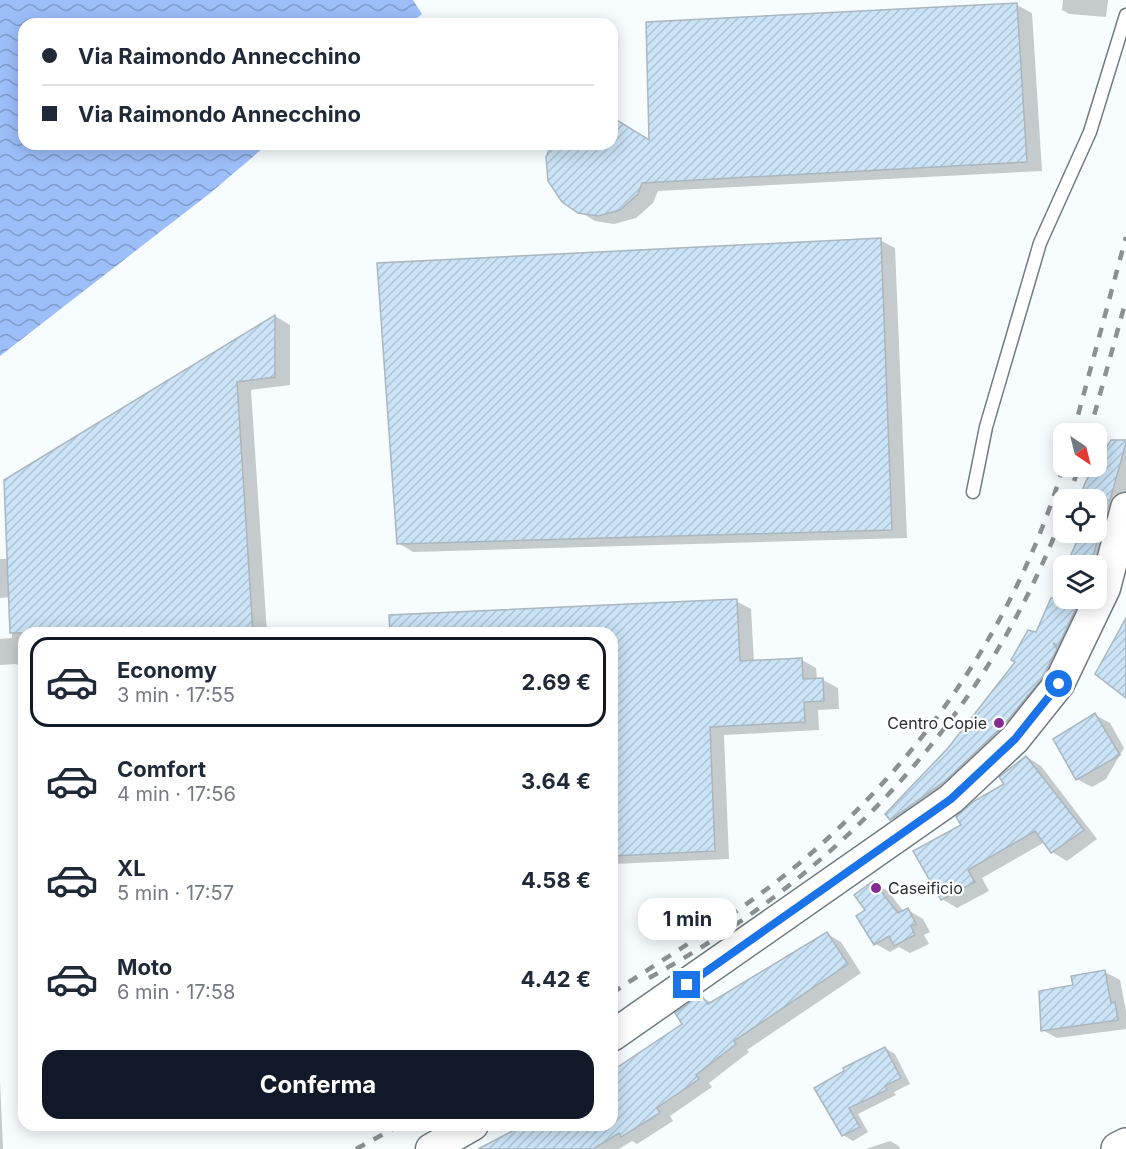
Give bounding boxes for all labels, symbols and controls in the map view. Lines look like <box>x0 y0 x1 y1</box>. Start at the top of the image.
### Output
text: Via Raimondo Annecchino <box>78 43 361 69</box>
text: Via Raimondo Annecchino <box>78 101 361 127</box>
north arrow <box>1053 423 1107 477</box>
map controls <box>1053 423 1107 609</box>
button: locate <box>1053 489 1107 543</box>
button: layers <box>1053 555 1107 609</box>
icon: car <box>45 655 99 709</box>
text: Economy <box>117 657 217 683</box>
text: 2.69 € <box>522 669 591 695</box>
route start <box>1045 670 1072 697</box>
text: 3 min · 17:55 <box>117 683 235 707</box>
place label: Centro Copie <box>887 713 987 733</box>
marker: Centro Copie <box>992 716 1006 730</box>
icon: car <box>45 754 99 808</box>
text: Comfort <box>117 756 206 782</box>
text: 3.64 € <box>521 768 591 794</box>
text: 4 min · 17:56 <box>117 782 236 806</box>
icon: car <box>45 853 99 907</box>
text: XL <box>117 855 146 881</box>
text: 4.58 € <box>521 867 591 893</box>
place label: Caseificio <box>888 878 963 898</box>
text: 5 min · 17:57 <box>117 881 234 905</box>
marker: Caseificio <box>869 881 883 895</box>
callout: 1 min <box>638 898 736 940</box>
text: 1 min <box>663 907 712 931</box>
icon: car <box>45 952 99 1006</box>
text: Moto <box>117 954 172 980</box>
text: 4.42 € <box>521 966 591 992</box>
route end <box>673 971 700 998</box>
text: 6 min · 17:58 <box>117 980 235 1004</box>
button: Conferma <box>42 1050 594 1119</box>

